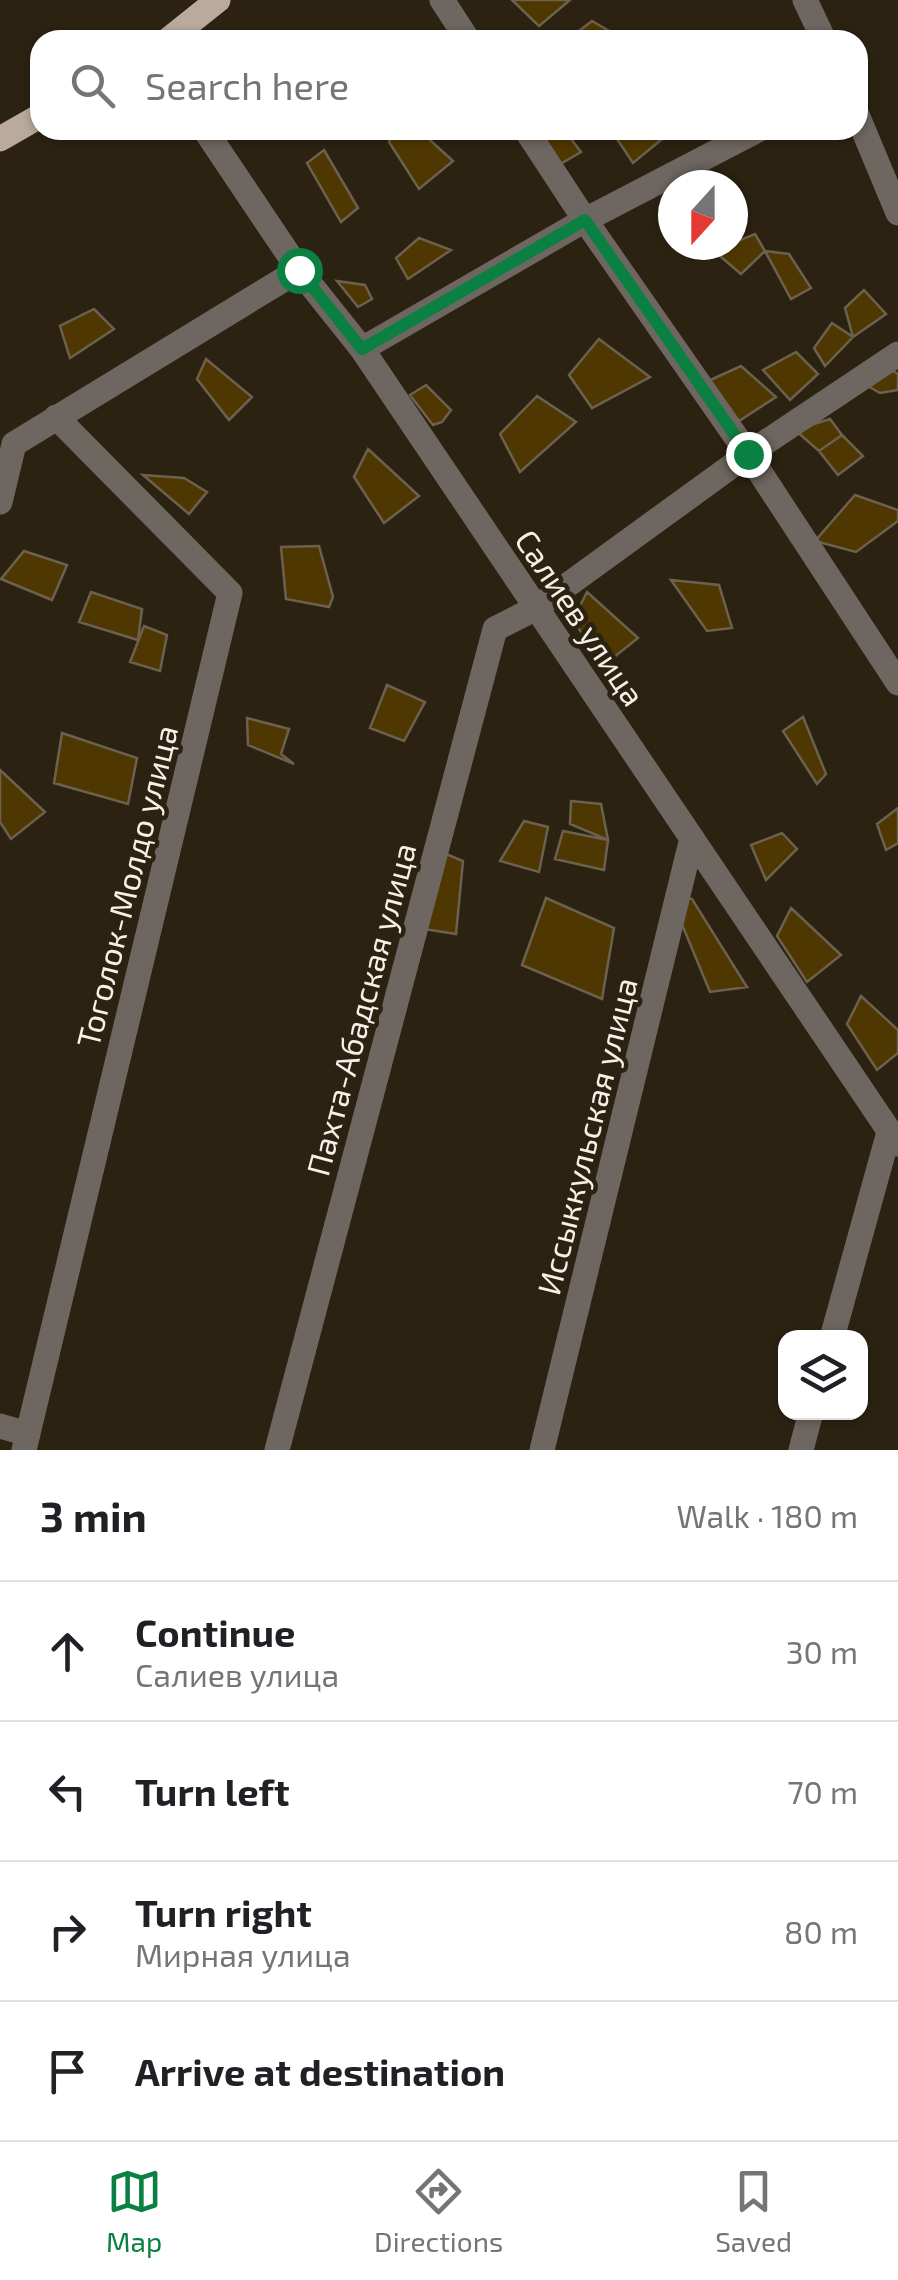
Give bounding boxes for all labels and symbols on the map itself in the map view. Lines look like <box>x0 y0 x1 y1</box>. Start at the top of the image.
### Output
north arrow <box>658 170 748 260</box>
route start <box>277 248 323 294</box>
route end <box>726 432 772 478</box>
street label: Салиев улица <box>507 522 654 713</box>
street label: Тоголок-Молдо улица <box>68 721 185 1051</box>
street label: Пахта-Абадская улица <box>297 839 424 1180</box>
street label: Иссыккульская улица <box>528 973 645 1299</box>

